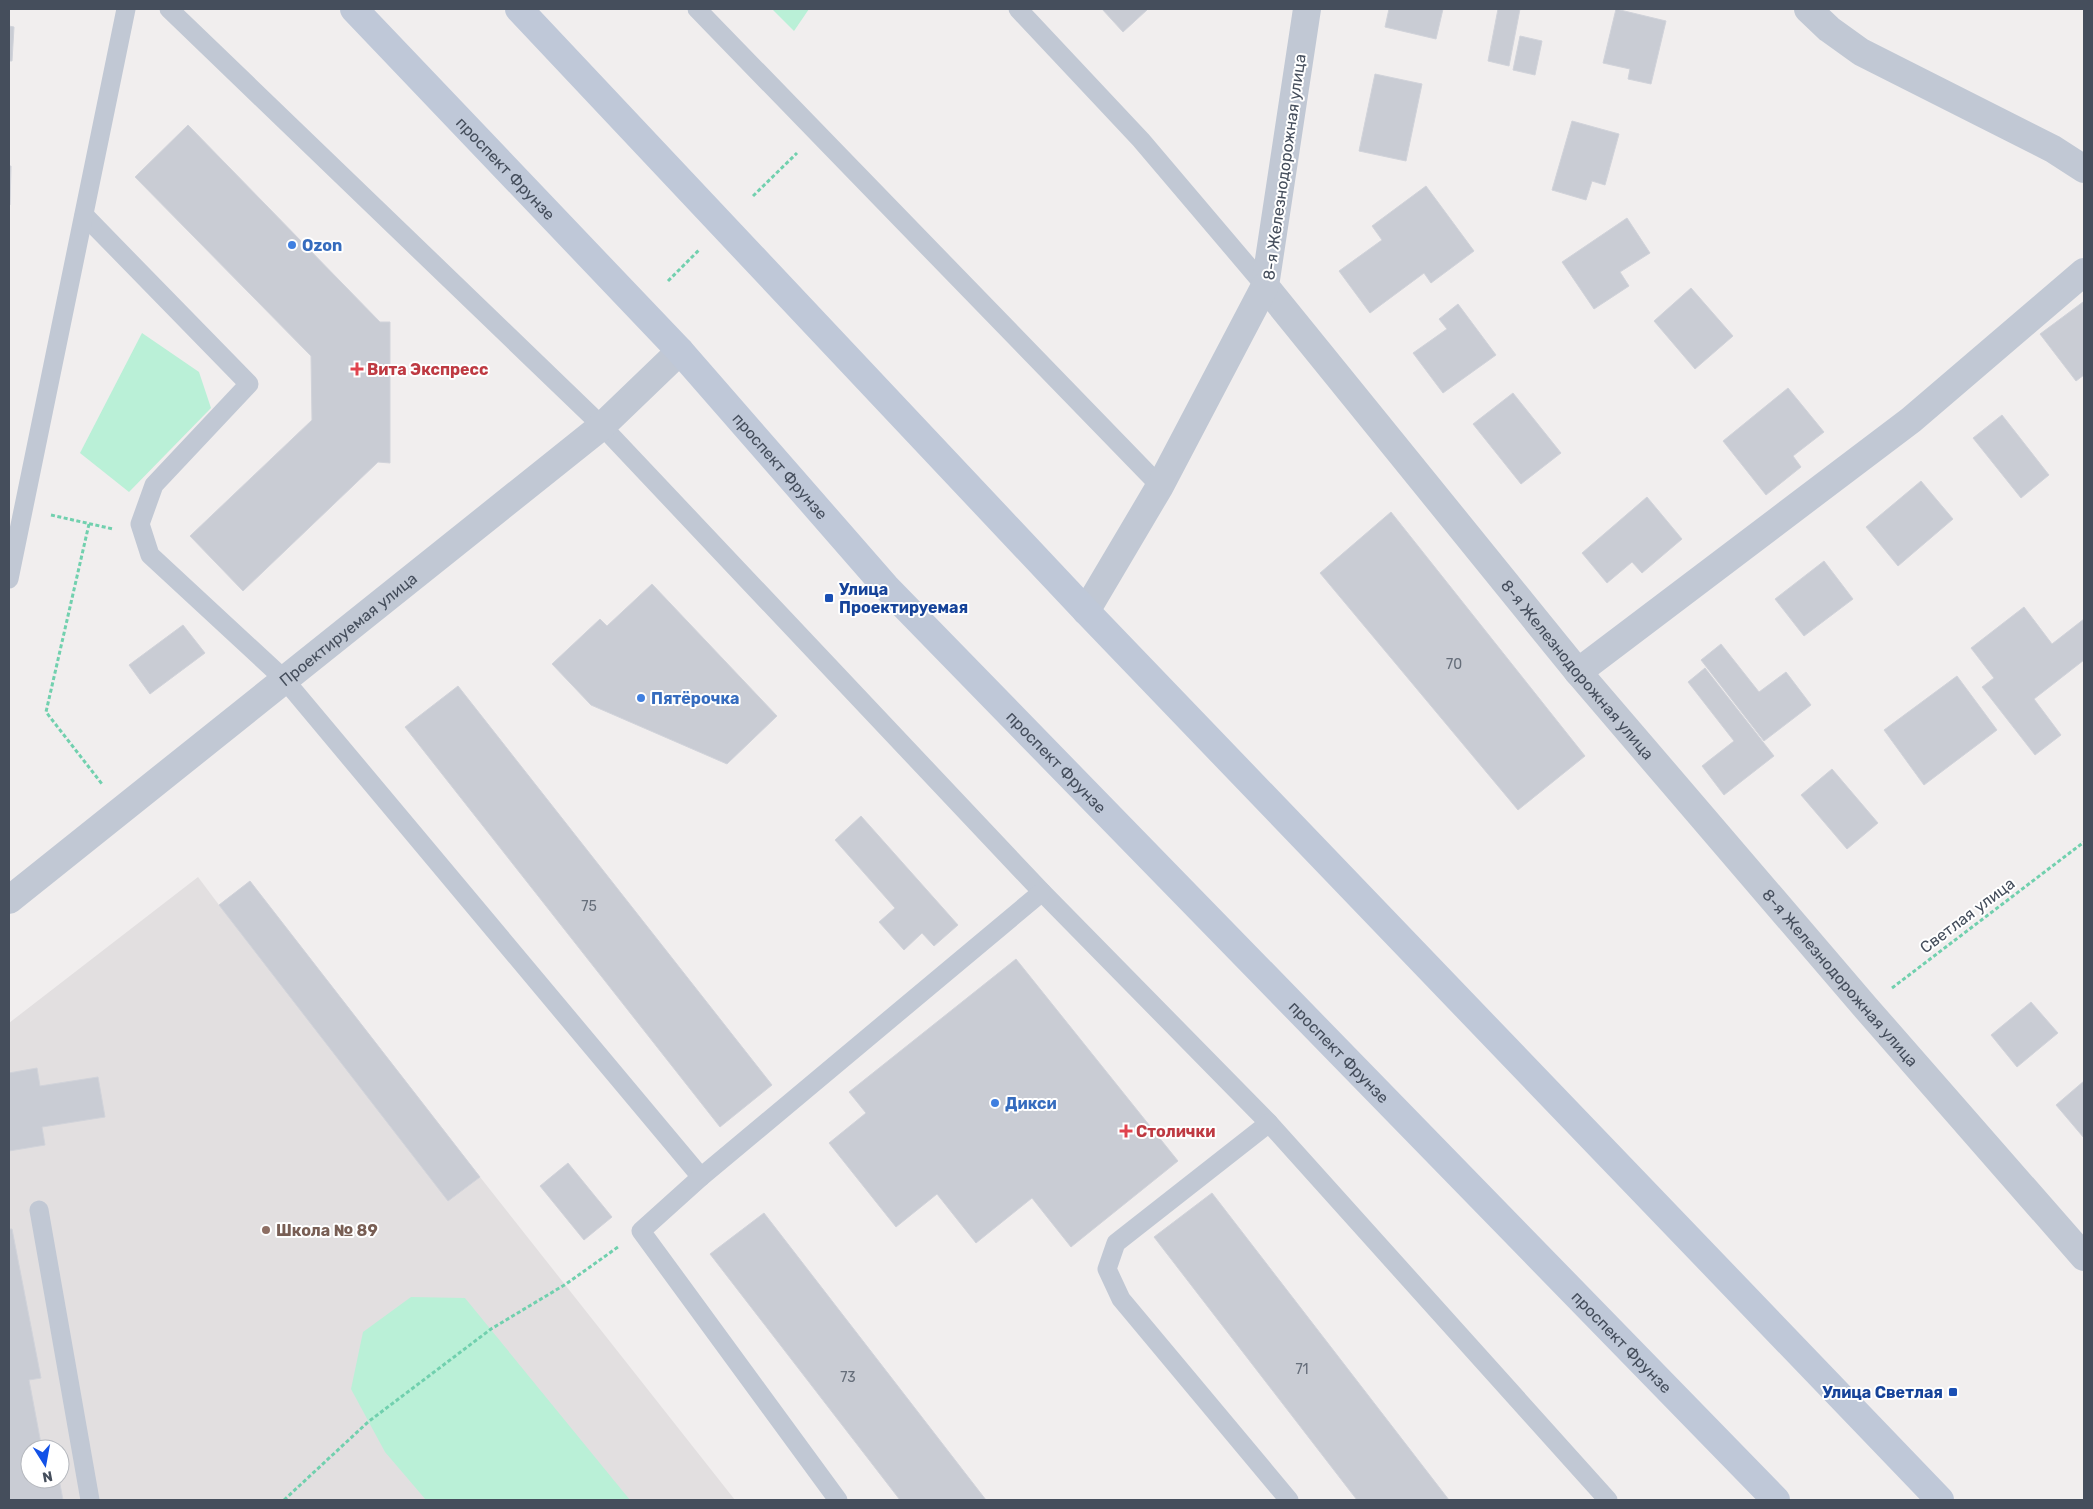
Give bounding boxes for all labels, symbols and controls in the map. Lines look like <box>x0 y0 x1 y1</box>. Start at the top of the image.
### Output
street label: 8-я Железнодорожная улица <box>1259 53 1310 281</box>
street label: проспект Фрунзе <box>452 113 559 224</box>
place label: Ozon <box>302 236 342 255</box>
marker: Ozon <box>286 239 298 251</box>
place label: Вита Экспресс <box>367 360 489 379</box>
marker: Вита Экспресс <box>351 363 363 375</box>
street label: проспект Фрунзе <box>728 409 831 523</box>
street label: Проектируемая улица <box>276 569 421 690</box>
street label: 8-я Железнодорожная улица <box>1497 576 1658 764</box>
place label: Улица Проектируемая <box>839 580 968 617</box>
marker: Улица Проектируемая <box>823 592 835 604</box>
house number: 70 <box>1446 656 1462 673</box>
place label: Пятёрочка <box>651 689 740 708</box>
marker: Пятёрочка <box>635 692 647 704</box>
street label: проспект Фрунзе <box>1002 707 1110 817</box>
street label: Светлая улица <box>1916 874 2018 957</box>
street label: 8-я Железнодорожная улица <box>1758 885 1922 1071</box>
house number: 75 <box>581 898 597 915</box>
street label: проспект Фрунзе <box>1285 997 1393 1107</box>
place label: Дикси <box>1005 1094 1057 1113</box>
marker: Дикси <box>989 1097 1001 1109</box>
place label: Столички <box>1136 1122 1215 1141</box>
marker: Столички <box>1120 1125 1132 1137</box>
place label: Школа № 89 <box>276 1221 378 1240</box>
marker: Школа № 89 <box>260 1224 272 1236</box>
street label: проспект Фрунзе <box>1568 1287 1675 1397</box>
house number: 71 <box>1295 1361 1309 1378</box>
house number: 73 <box>840 1369 856 1386</box>
place label: Улица Светлая <box>1822 1383 1943 1402</box>
marker: Улица Светлая <box>1947 1386 1959 1398</box>
north arrow <box>20 1439 70 1489</box>
text: N <box>41 1467 54 1486</box>

